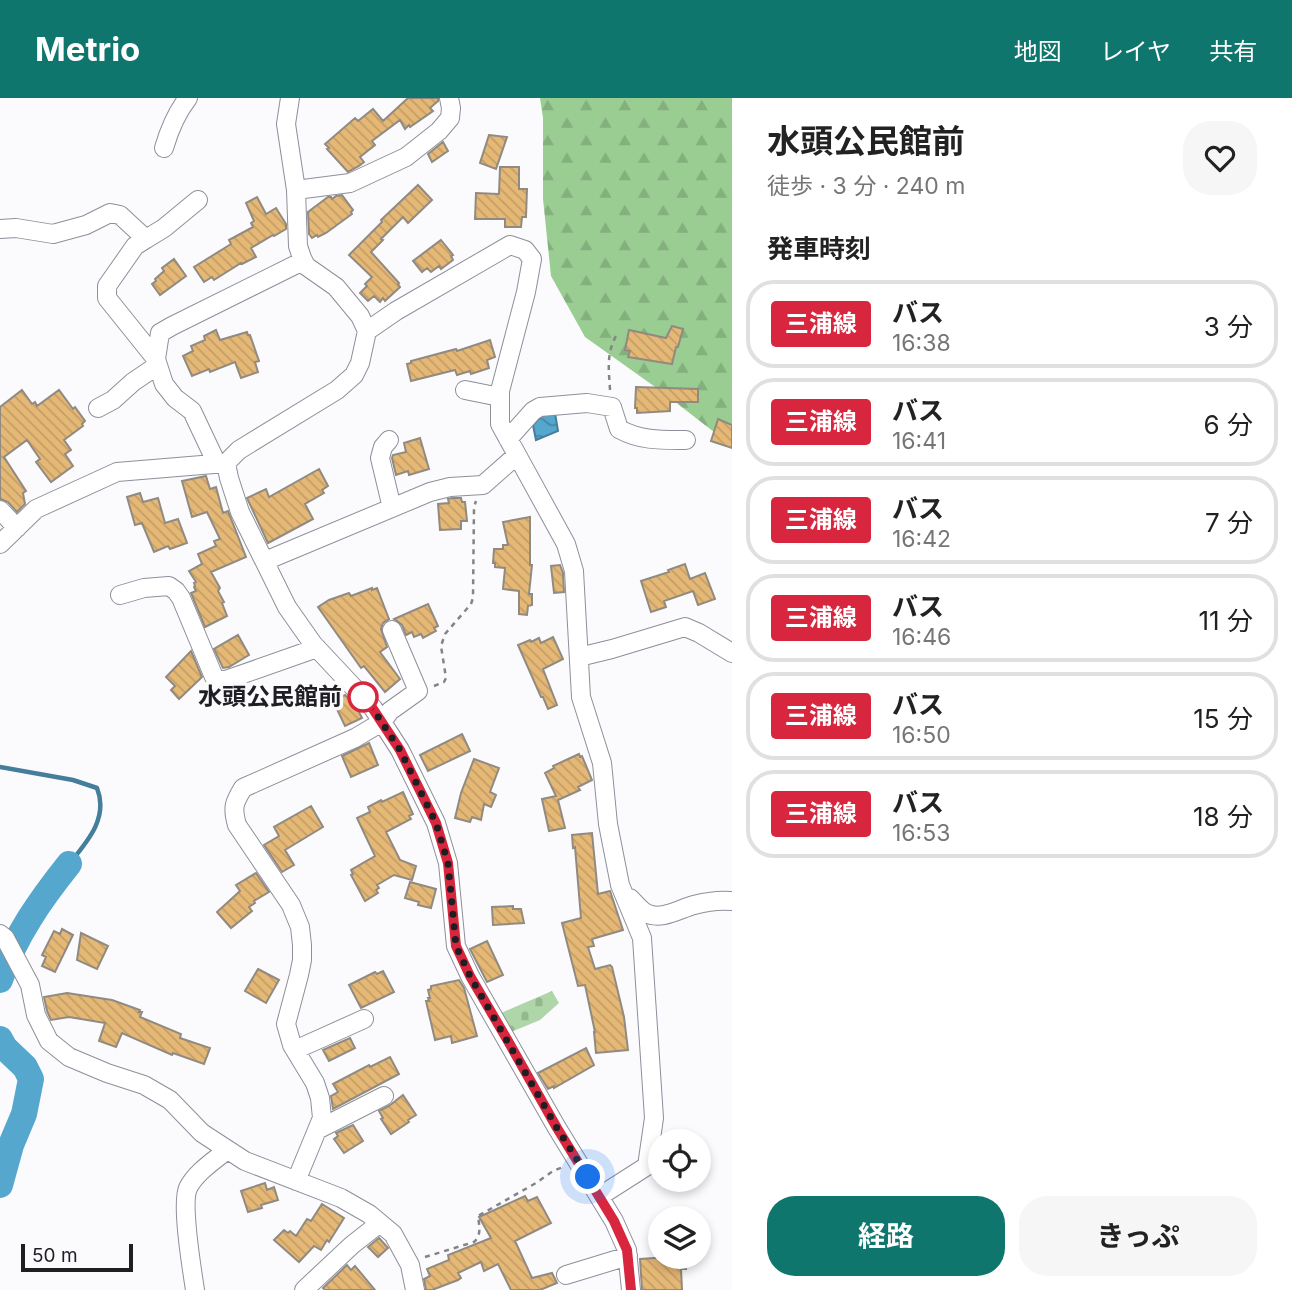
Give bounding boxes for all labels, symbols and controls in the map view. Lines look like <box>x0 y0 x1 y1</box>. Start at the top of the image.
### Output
text: Metrio <box>35 29 140 69</box>
text: 地図 <box>1014 37 1062 66</box>
text: レイヤ <box>1100 37 1171 66</box>
text: 共有 <box>1209 37 1257 66</box>
text: 水頭公民館前 <box>767 121 965 161</box>
button: heart <box>1183 121 1257 195</box>
text: 徒歩 · 3 分 · 240 m <box>767 172 965 200</box>
text: 発車時刻 <box>767 233 871 264</box>
text: バス <box>892 297 944 328</box>
text: 三浦線 <box>785 309 857 338</box>
text: 3 分 <box>1204 311 1253 342</box>
text: 16:38 <box>892 329 951 357</box>
text: バス <box>892 395 944 426</box>
text: 三浦線 <box>785 407 857 436</box>
text: 6 分 <box>1204 409 1253 440</box>
text: 16:41 <box>892 427 946 455</box>
text: バス <box>892 493 944 524</box>
text: 三浦線 <box>785 505 857 534</box>
text: 7 分 <box>1205 507 1253 538</box>
text: 16:42 <box>892 525 951 553</box>
text: バス <box>892 591 944 622</box>
text: 三浦線 <box>785 603 857 632</box>
text: 11 分 <box>1199 605 1253 636</box>
text: 16:46 <box>892 623 951 651</box>
place label: 水頭公民館前 <box>198 682 342 711</box>
marker: 水頭公民館前 <box>348 682 378 712</box>
text: バス <box>892 689 944 720</box>
text: 三浦線 <box>785 701 857 730</box>
text: 15 分 <box>1193 703 1253 734</box>
text: 16:50 <box>892 721 951 749</box>
text: バス <box>892 787 944 818</box>
text: 三浦線 <box>785 799 857 828</box>
text: 18 分 <box>1193 801 1253 832</box>
text: 16:53 <box>892 819 950 847</box>
map controls <box>648 1129 711 1269</box>
button: locate <box>648 1129 711 1192</box>
your location <box>570 1159 605 1194</box>
button: 経路 <box>767 1196 1005 1276</box>
button: きっぷ <box>1019 1196 1257 1276</box>
button: layers <box>648 1206 711 1269</box>
scale bar <box>21 1241 133 1273</box>
text: 50 m <box>32 1244 78 1267</box>

